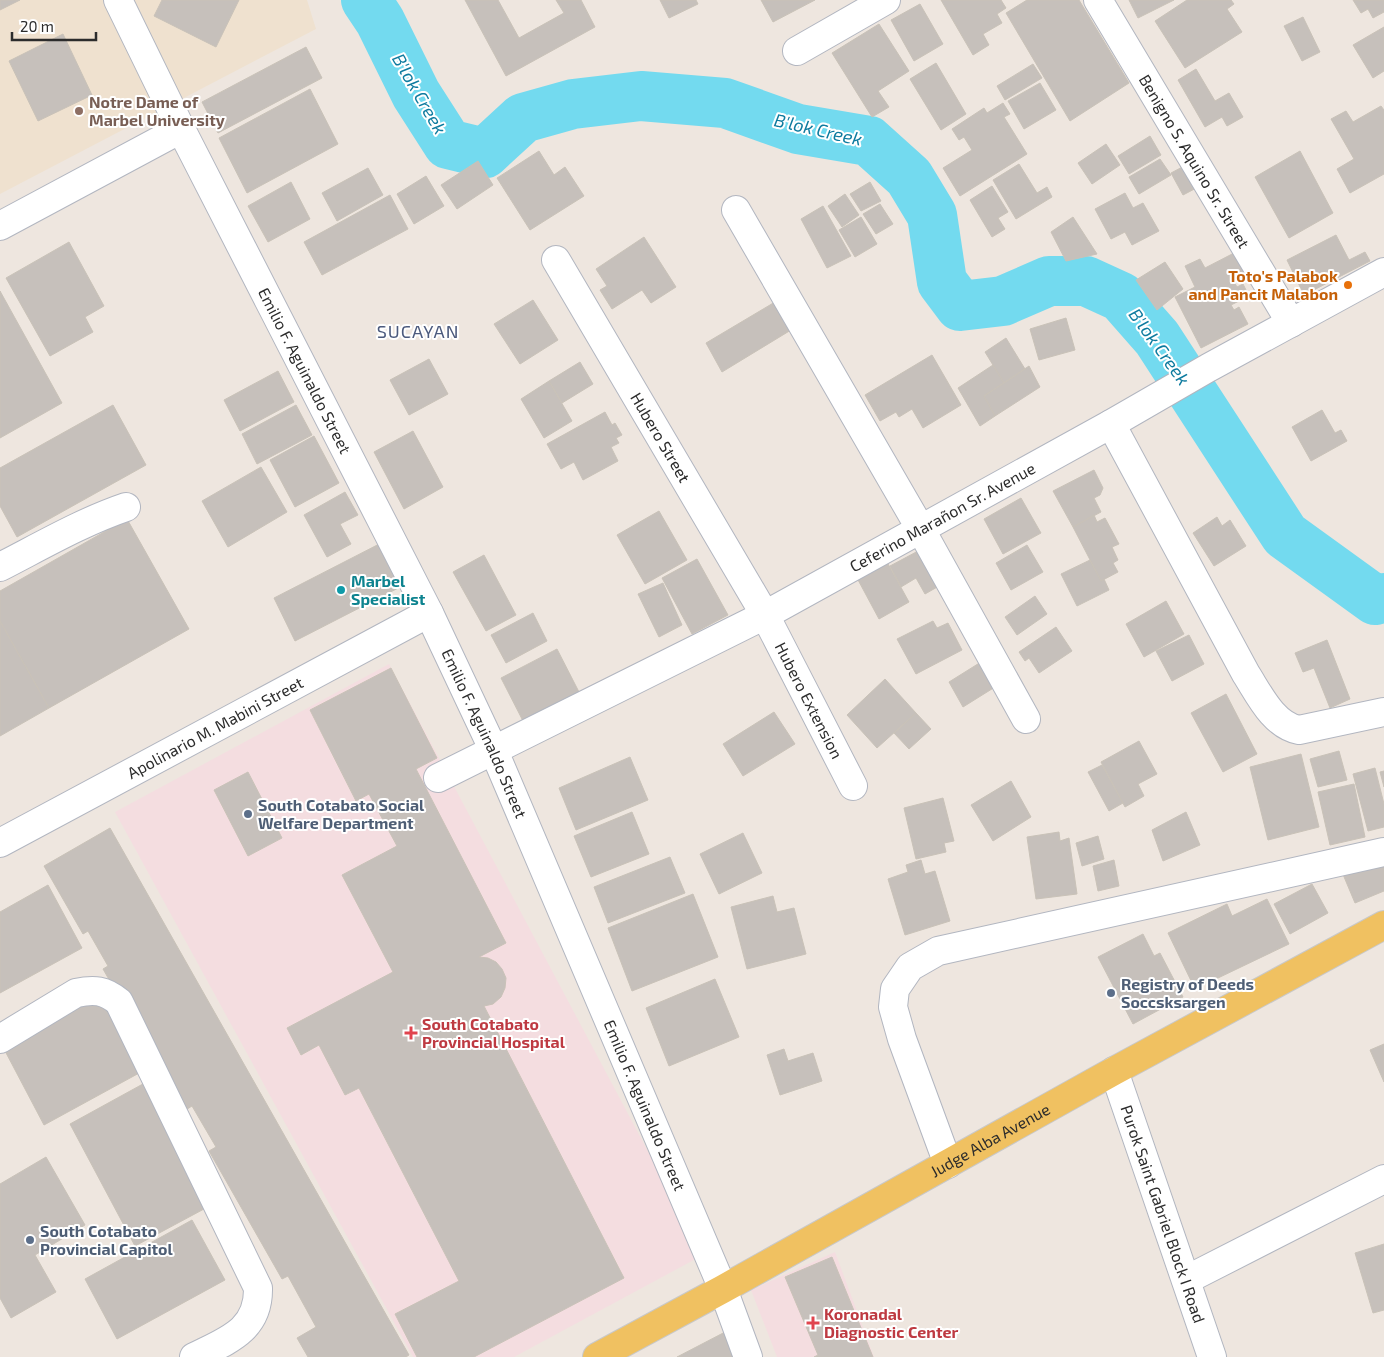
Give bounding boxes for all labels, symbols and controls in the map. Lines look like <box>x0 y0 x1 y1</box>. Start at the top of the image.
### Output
scale bar <box>12 10 96 42</box>
text: 20 m <box>20 17 54 35</box>
water label: B'lok Creek <box>388 49 452 138</box>
street label: Benigno S. Aquino Sr. Street <box>1136 71 1254 251</box>
place label: Notre Dame of Marbel University <box>89 92 225 130</box>
marker: Notre Dame of Marbel University <box>73 105 85 117</box>
water label: B'lok Creek <box>772 108 864 150</box>
place label: Toto's Palabok and Pancit Malabon <box>1188 266 1338 303</box>
marker: Toto's Palabok and Pancit Malabon <box>1342 279 1354 291</box>
street label: Emilio F. Aguinaldo Street <box>255 284 356 456</box>
water label: B'lok Creek <box>1125 304 1195 389</box>
district label: SUCAYAN <box>377 320 459 342</box>
street label: Hubero Street <box>627 389 695 486</box>
street label: Ceferino Marañon Sr. Avenue <box>846 458 1038 575</box>
place label: Marbel Specialist <box>351 571 426 608</box>
marker: Marbel Specialist <box>335 584 347 596</box>
street label: Hubero Extension <box>772 639 847 762</box>
street label: Emilio F. Aguinaldo Street <box>438 646 531 821</box>
street label: Apolinario M. Mabini Street <box>124 672 306 782</box>
place label: South Cotabato Social Welfare Department <box>258 795 425 832</box>
marker: South Cotabato Social Welfare Department <box>242 808 254 820</box>
place label: Registry of Deeds Soccsksargen <box>1121 974 1254 1011</box>
marker: Registry of Deeds Soccsksargen <box>1105 987 1117 999</box>
place label: South Cotabato Provincial Hospital <box>422 1014 566 1051</box>
street label: Emilio F. Aguinaldo Street <box>601 1017 690 1193</box>
marker: South Cotabato Provincial Hospital <box>404 1026 418 1040</box>
street label: Judge Alba Avenue <box>927 1099 1053 1181</box>
street label: Purok Saint Gabriel Block I Road <box>1117 1102 1210 1325</box>
place label: South Cotabato Provincial Capitol <box>40 1221 174 1258</box>
marker: South Cotabato Provincial Capitol <box>24 1234 36 1246</box>
place label: Koronadal Diagnostic Center <box>824 1304 959 1341</box>
marker: Koronadal Diagnostic Center <box>806 1316 820 1330</box>

